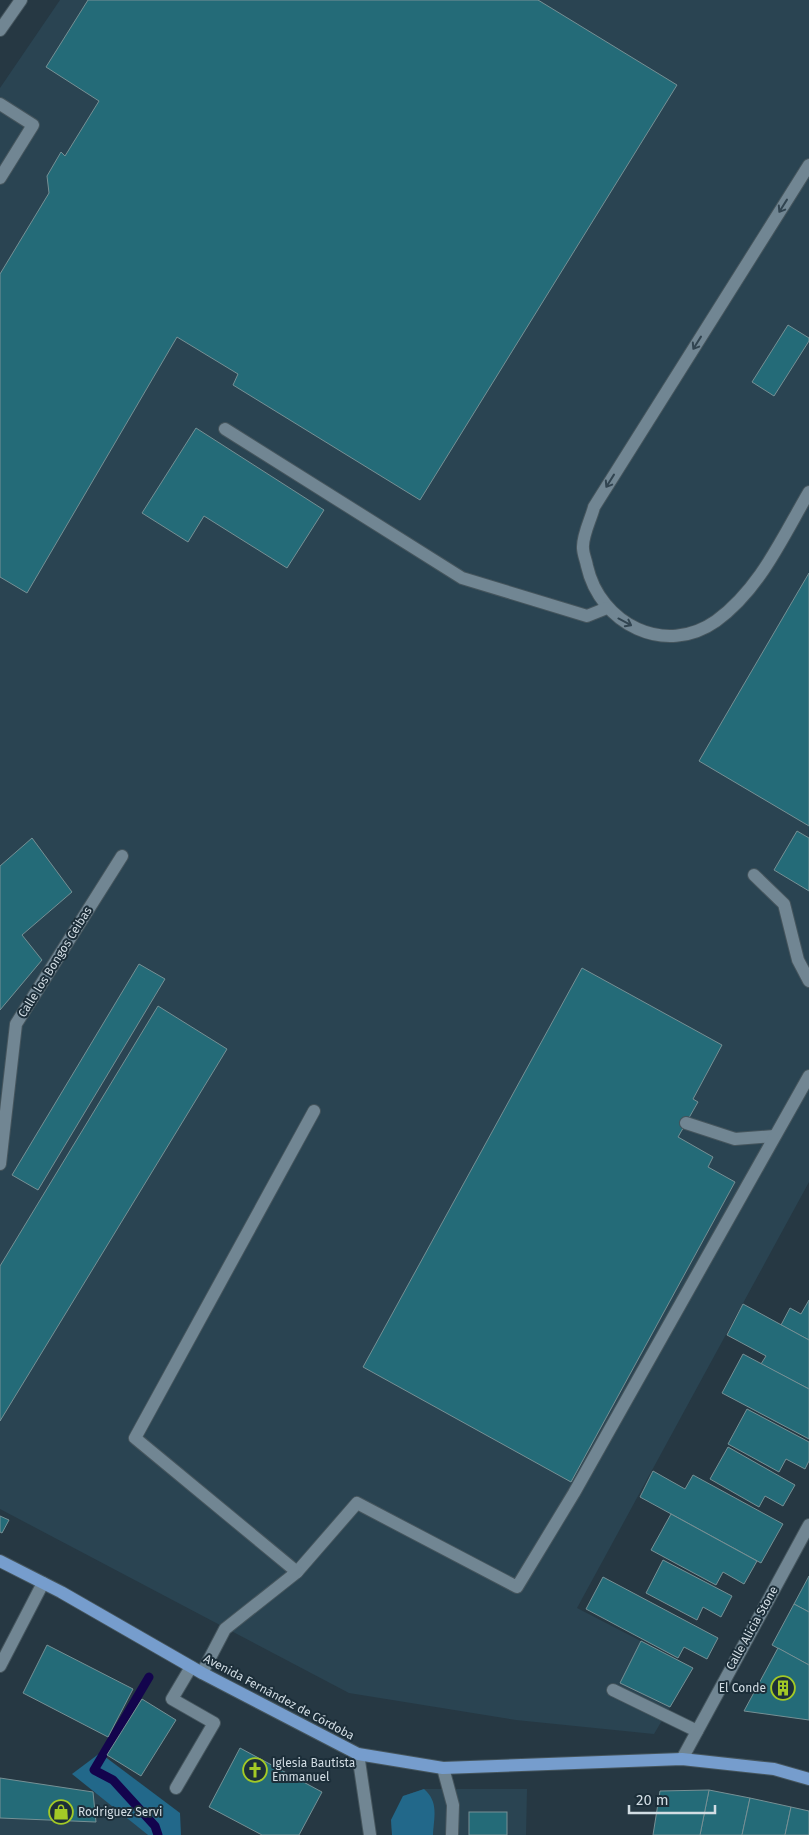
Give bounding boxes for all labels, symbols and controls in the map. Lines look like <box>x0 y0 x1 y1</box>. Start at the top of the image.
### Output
one-way arrow <box>778 198 788 212</box>
one-way arrow <box>691 336 701 350</box>
one-way arrow <box>605 474 615 488</box>
one-way arrow <box>618 617 633 627</box>
street label: Calle los Bongos Ceibas <box>15 904 95 1020</box>
street label: Calle Alicia Stone <box>723 1584 781 1672</box>
street label: Avenida Fernández de Córdoba <box>201 1651 357 1743</box>
building icon: El Conde <box>770 1675 796 1701</box>
place label: El Conde <box>719 1681 766 1695</box>
place label: Iglesia Bautista Emmanuel <box>272 1756 355 1784</box>
church icon: Iglesia Bautista Emmanuel <box>242 1757 268 1783</box>
scale bar <box>629 1782 715 1814</box>
text: 20 m <box>636 1791 669 1809</box>
shop icon: Rodriguez Servi <box>48 1799 74 1825</box>
place label: Rodriguez Servi <box>78 1805 162 1819</box>

